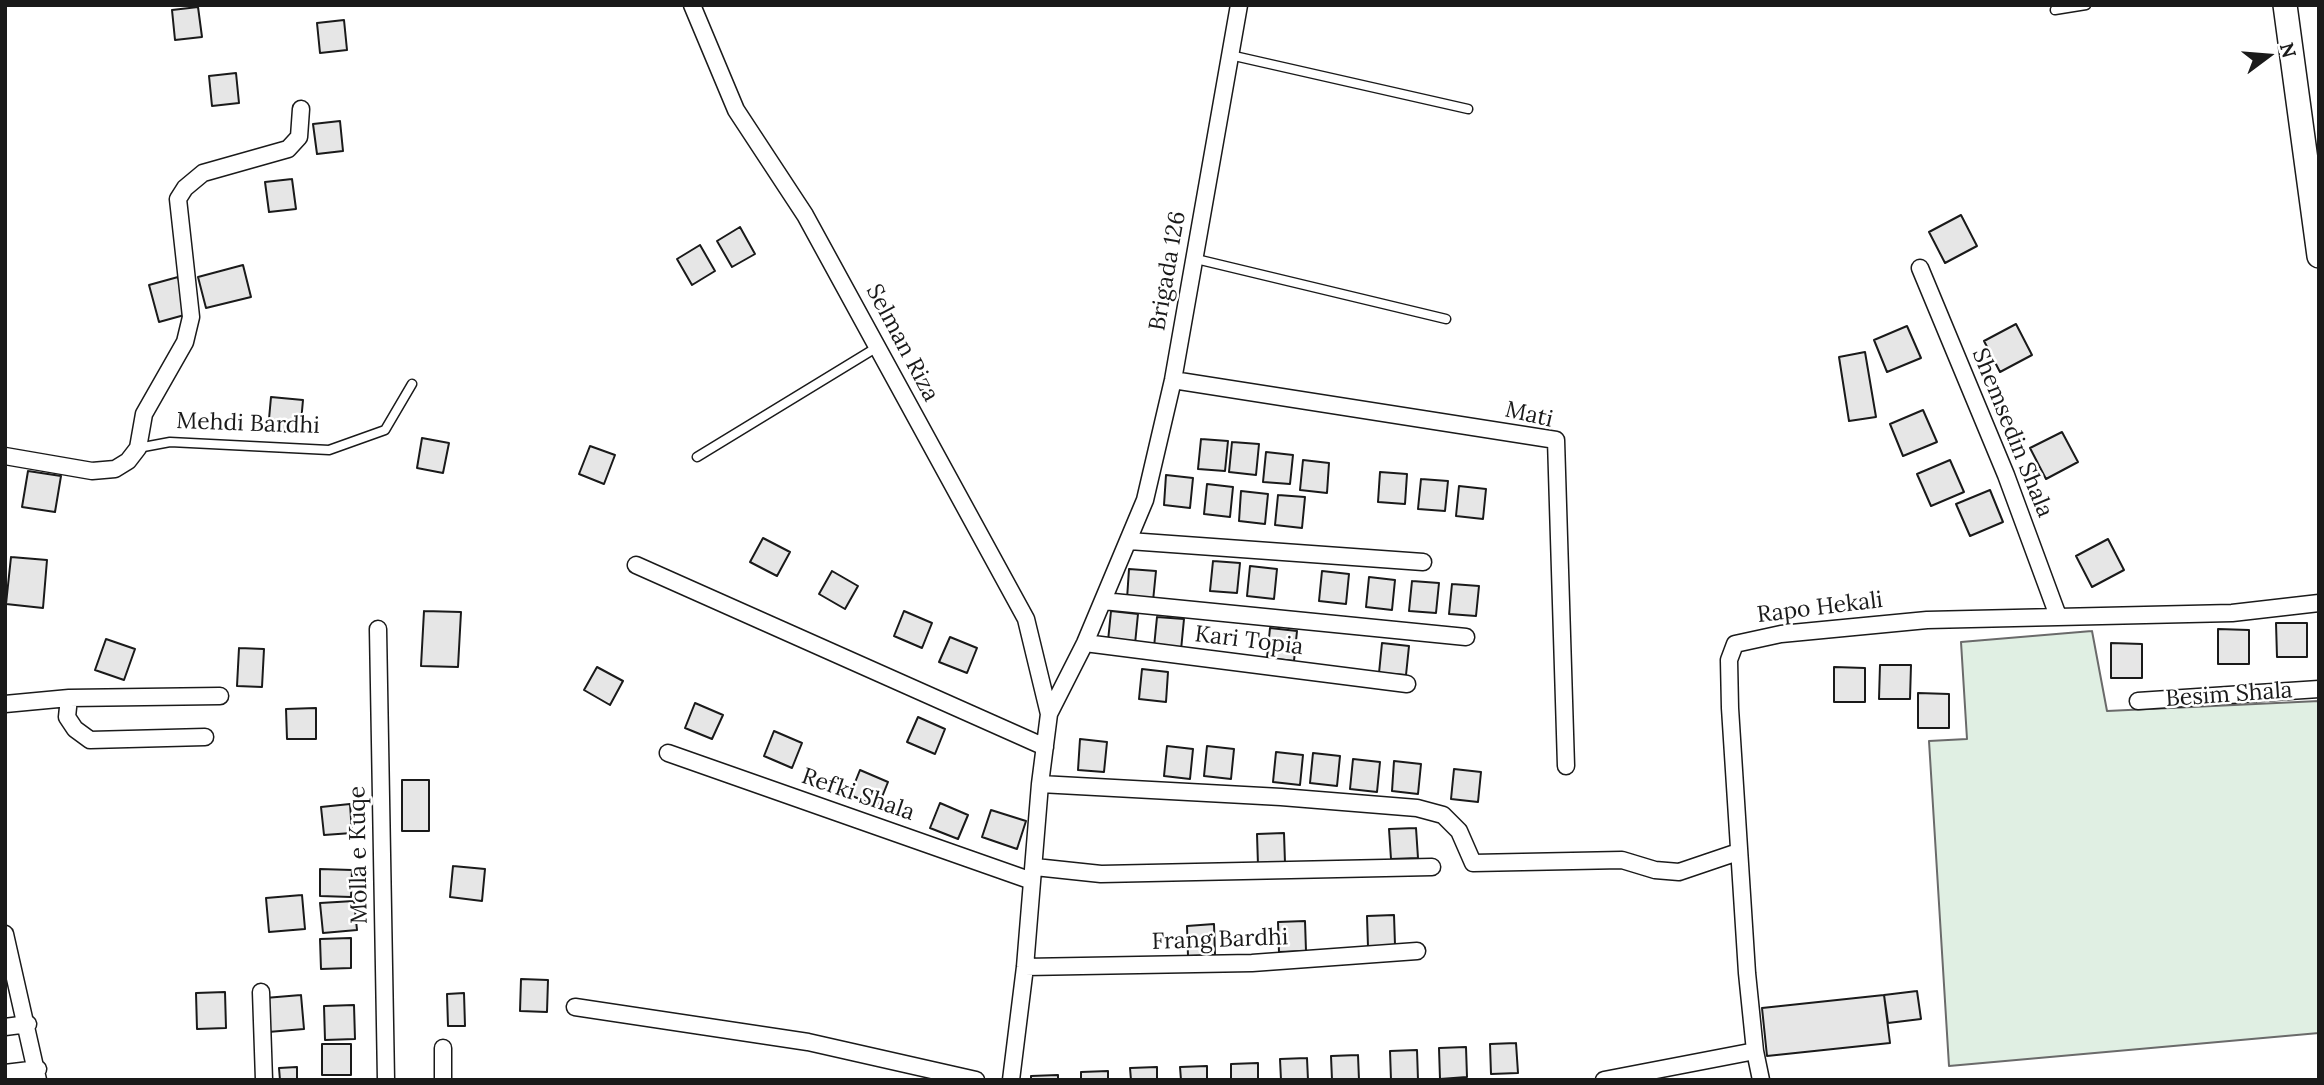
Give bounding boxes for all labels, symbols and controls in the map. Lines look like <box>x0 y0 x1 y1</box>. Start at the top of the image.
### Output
north arrow <box>2233 21 2303 91</box>
text: N <box>2275 40 2302 61</box>
street label: Brigada 126 <box>1144 209 1192 333</box>
street label: Selman Riza <box>860 280 944 406</box>
street label: Shemsedin Shala <box>1966 344 2058 522</box>
street label: Mati <box>1502 396 1556 434</box>
street label: Mehdi Bardhi <box>176 408 320 440</box>
street label: Rapo Hekali <box>1756 587 1884 629</box>
street label: Kari Topia <box>1193 621 1305 661</box>
street label: Besim Shala <box>2165 677 2293 713</box>
street label: Refki Shala <box>798 763 918 827</box>
street label: Molla e Kuqe <box>344 786 374 924</box>
street label: Frang Bardhi <box>1151 924 1289 956</box>

